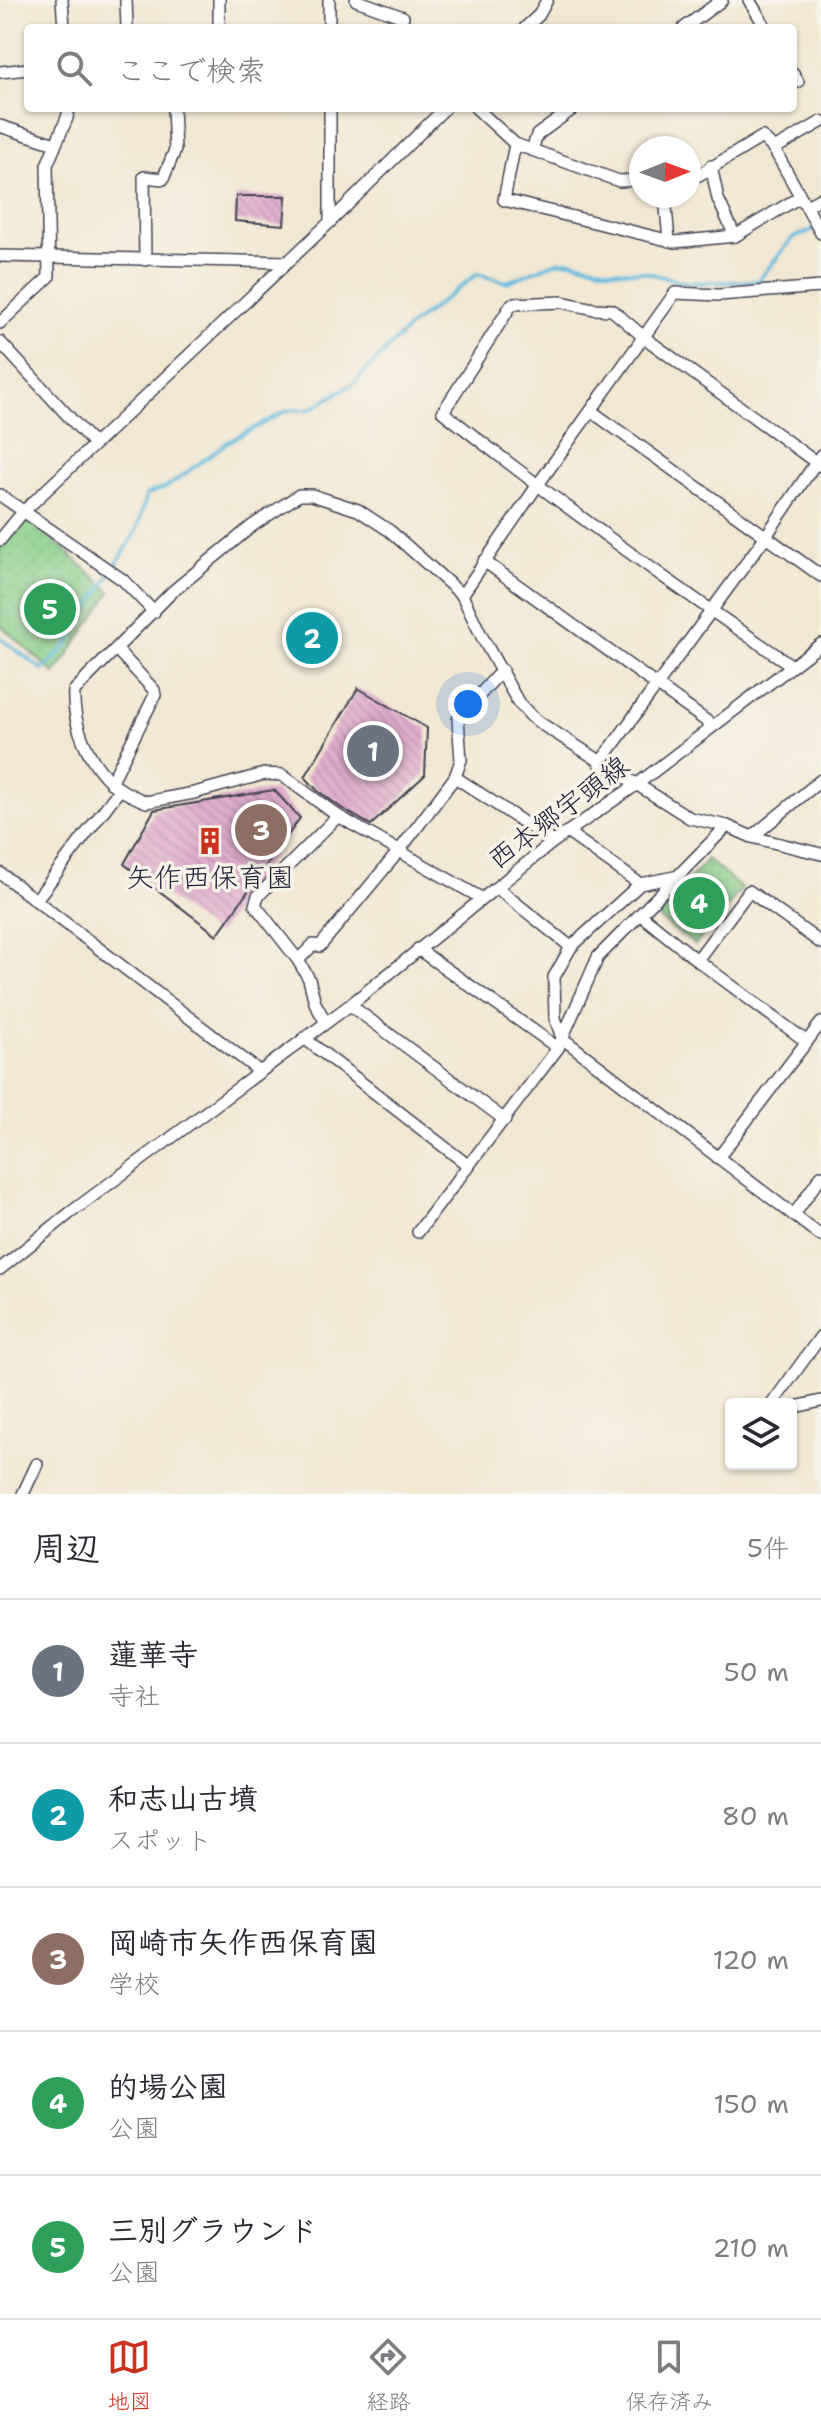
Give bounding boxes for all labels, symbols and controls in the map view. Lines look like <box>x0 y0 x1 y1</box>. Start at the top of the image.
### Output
search box <box>24 24 797 112</box>
icon: search <box>52 46 96 90</box>
text: ここで検索 <box>116 50 266 91</box>
north arrow <box>629 136 701 208</box>
pin: 5 <box>24 579 76 639</box>
pin: 2 <box>286 608 338 668</box>
your location <box>448 684 488 724</box>
pin: 1 <box>347 721 399 781</box>
street label: 西本郷宇頭線 <box>479 746 637 878</box>
pin: 3 <box>235 800 287 860</box>
building icon: 矢作西保育園 <box>195 826 225 856</box>
place label: 矢作西保育園 <box>126 858 294 896</box>
pin: 4 <box>673 873 725 933</box>
map controls <box>725 1398 797 1470</box>
button: layers <box>725 1398 797 1470</box>
text: 周辺 <box>32 1525 100 1571</box>
text: 5件 <box>747 1530 789 1565</box>
text: 蓮華寺 <box>108 1634 198 1675</box>
text: 1 <box>52 1654 64 1689</box>
text: 50 m <box>724 1654 789 1689</box>
text: 寺社 <box>108 1678 160 1713</box>
text: 和志山古墳 <box>108 1778 258 1819</box>
text: 2 <box>49 1798 67 1833</box>
text: 80 m <box>722 1798 789 1833</box>
text: スポット <box>108 1822 212 1857</box>
text: 岡崎市矢作西保育園 <box>108 1922 378 1963</box>
text: 3 <box>49 1942 67 1977</box>
text: 120 m <box>713 1942 789 1977</box>
text: 学校 <box>108 1966 160 2001</box>
text: 的場公園 <box>108 2066 228 2107</box>
text: 4 <box>49 2086 67 2121</box>
text: 150 m <box>713 2086 789 2121</box>
text: 公園 <box>108 2110 160 2145</box>
text: 三別グラウンド <box>108 2210 318 2251</box>
text: 5 <box>50 2230 66 2265</box>
text: 210 m <box>712 2230 789 2265</box>
text: 公園 <box>108 2254 160 2289</box>
tab: 地図 <box>107 2335 152 2416</box>
tab: 経路 <box>366 2335 411 2416</box>
tab: 保存済み <box>625 2335 714 2416</box>

